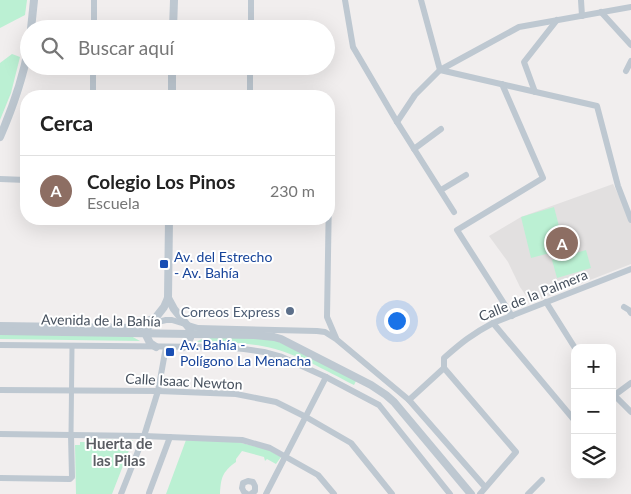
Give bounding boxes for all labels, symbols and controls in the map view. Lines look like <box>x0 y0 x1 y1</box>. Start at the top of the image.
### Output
search box <box>20 20 335 75</box>
icon: search <box>38 34 66 62</box>
text: Buscar aquí <box>78 36 174 59</box>
text: Cerca <box>40 110 93 135</box>
text: Colegio Los Pinos <box>87 170 235 193</box>
text: A <box>50 181 62 200</box>
text: 230 m <box>270 181 315 200</box>
text: Escuela <box>87 193 140 212</box>
pin: A <box>546 224 578 262</box>
place label: Av. del Estrecho - Av. Bahía <box>174 248 272 281</box>
marker: Av. del Estrecho - Av. Bahía <box>158 258 170 270</box>
street label: Calle de la Palmera <box>476 265 590 325</box>
place label: Correos Express <box>181 303 280 320</box>
marker: Correos Express <box>284 305 296 317</box>
your location <box>384 308 410 334</box>
street label: Avenida de la Bahía <box>41 310 161 330</box>
place label: Av. Bahía - Polígono La Menacha <box>180 336 311 369</box>
map controls <box>571 344 616 479</box>
button: + <box>571 344 616 389</box>
marker: Av. Bahía - Polígono La Menacha <box>164 346 176 358</box>
street label: Calle Isaac Newton <box>125 369 243 393</box>
button: − <box>571 389 616 434</box>
district label: Huerta de las Pilas <box>86 434 152 469</box>
button: layers <box>571 434 616 479</box>

